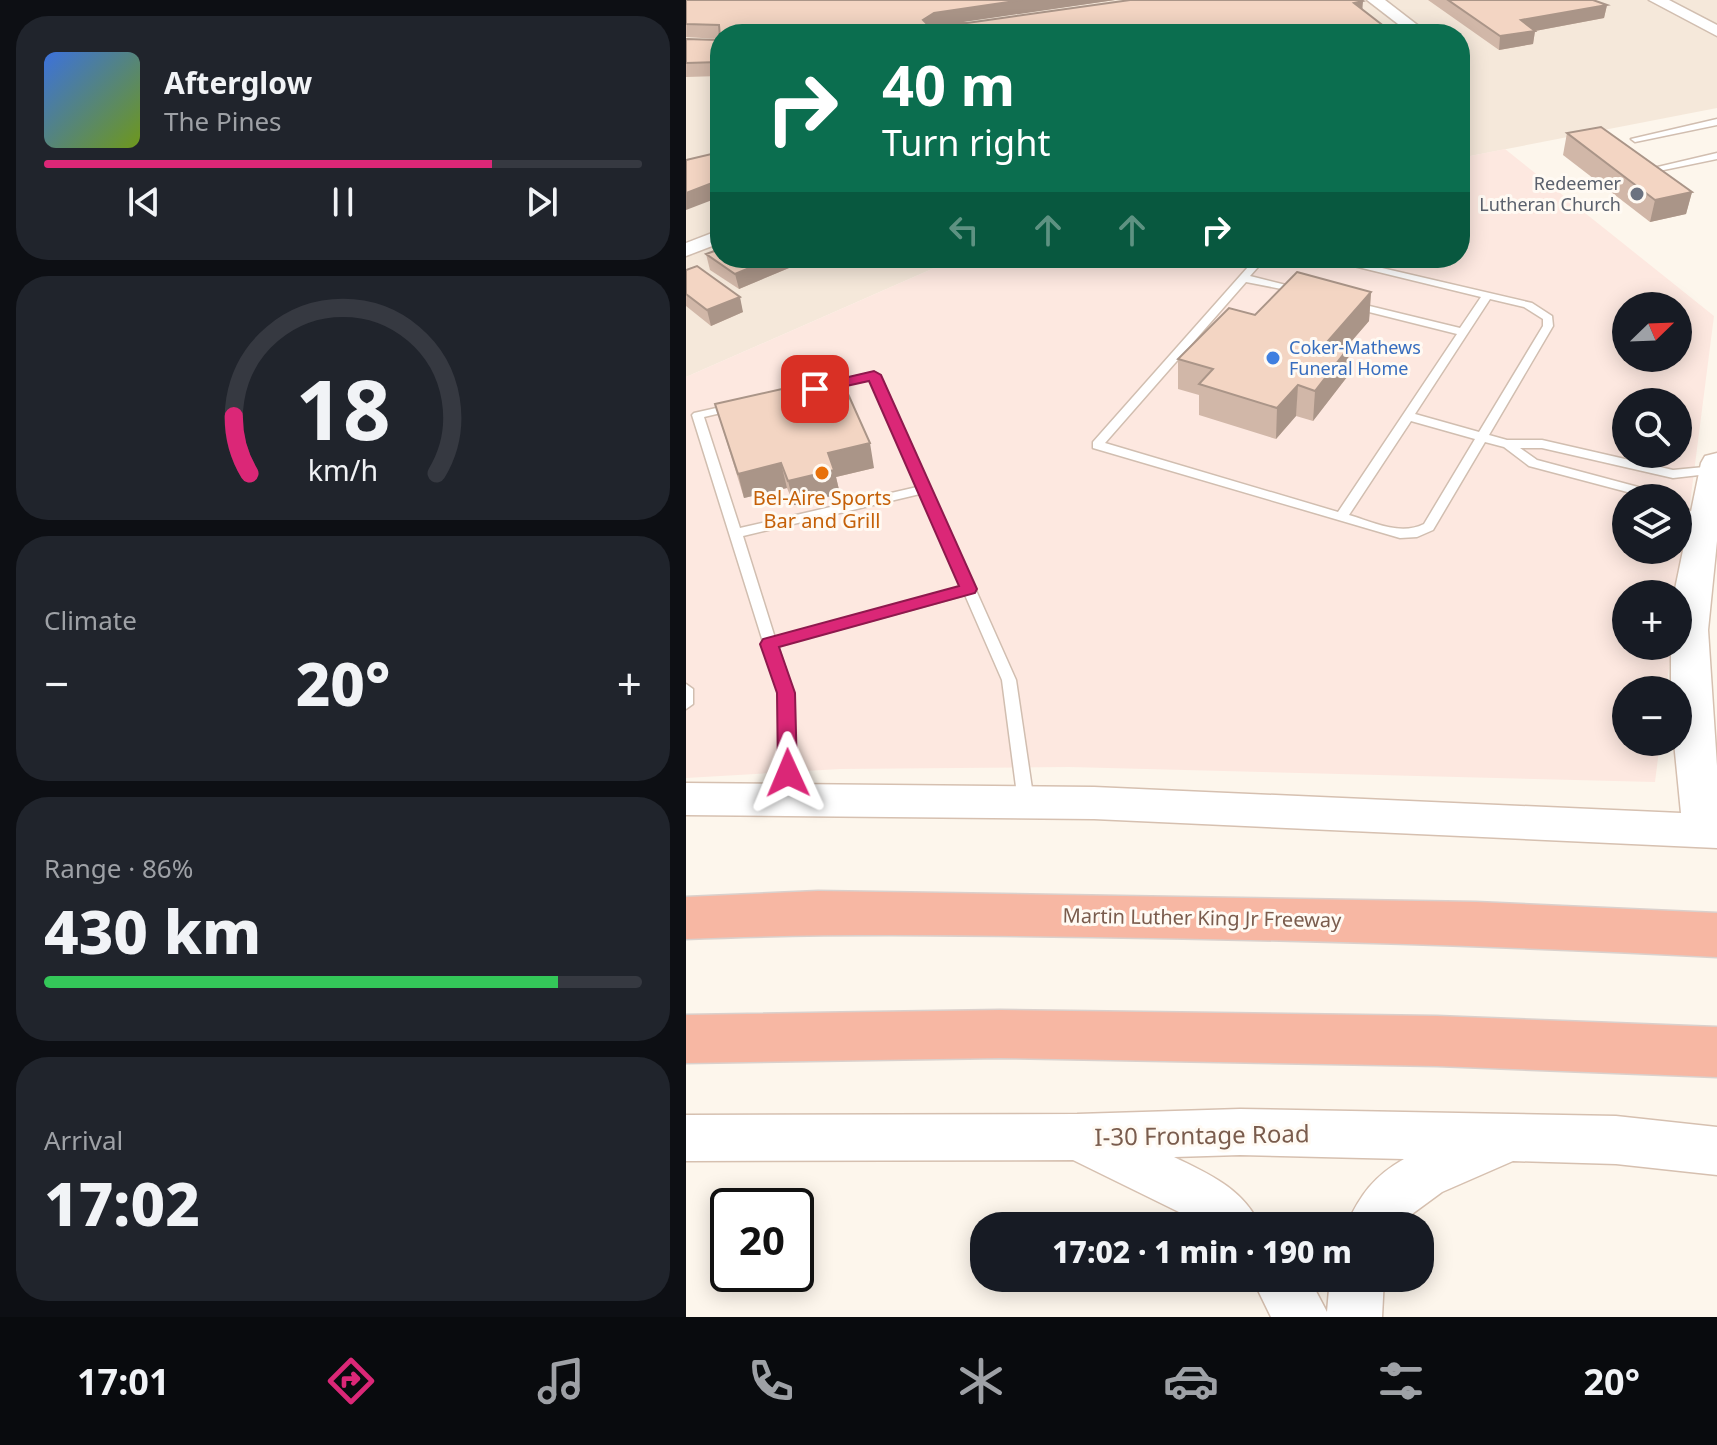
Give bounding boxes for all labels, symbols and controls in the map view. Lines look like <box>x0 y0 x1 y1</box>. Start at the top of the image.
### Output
text: 40 m <box>882 46 1015 122</box>
icon: right <box>750 56 854 160</box>
text: Afterglow <box>164 62 312 103</box>
text: The Pines <box>164 103 282 139</box>
text: Turn right <box>882 118 1050 167</box>
place label: Redeemer Lutheran Church <box>1479 171 1622 216</box>
icon: previous <box>122 180 166 224</box>
icon: pause <box>321 180 365 224</box>
icon: next <box>520 180 564 224</box>
marker: Redeemer Lutheran Church <box>1628 185 1646 203</box>
icon: left <box>942 208 986 252</box>
icon: ahead <box>1026 208 1070 252</box>
icon: ahead <box>1110 208 1154 252</box>
icon: right <box>1194 208 1238 252</box>
north arrow <box>1612 292 1692 372</box>
map controls <box>1612 292 1692 756</box>
place label: Coker-Mathews Funeral Home <box>1289 335 1421 380</box>
marker: Coker-Mathews Funeral Home <box>1264 349 1282 367</box>
text: 18 <box>295 351 391 464</box>
pin <box>781 355 849 423</box>
icon: arrive <box>793 367 837 411</box>
button: search <box>1612 388 1692 468</box>
text: km/h <box>308 450 378 489</box>
marker: Bel-Aire Sports Bar and Grill <box>813 464 831 482</box>
place label: Bel-Aire Sports Bar and Grill <box>753 484 891 534</box>
button: layers <box>1612 484 1692 564</box>
button: + <box>1612 580 1692 660</box>
text: Climate <box>44 602 137 638</box>
text: 20° <box>296 642 390 724</box>
text: − <box>44 653 69 713</box>
text: + <box>617 653 642 713</box>
button: − <box>1612 676 1692 756</box>
position arrow <box>746 731 830 815</box>
text: Range · 86% <box>44 850 193 886</box>
text: 430 km <box>44 890 261 972</box>
street label: Martin Luther King Jr Freeway <box>1062 902 1342 933</box>
street label: I-30 Frontage Road <box>1094 1116 1310 1153</box>
text: Arrival <box>44 1122 123 1158</box>
text: 17:02 <box>44 1162 200 1244</box>
speed limit sign: 20 <box>710 1188 814 1292</box>
text: 17:02 · 1 min · 190 m <box>1052 1231 1352 1272</box>
icon: directions <box>323 1353 379 1409</box>
icon: music <box>533 1353 589 1409</box>
icon: phone <box>743 1353 799 1409</box>
icon: climate <box>953 1353 1009 1409</box>
icon: car <box>1163 1353 1219 1409</box>
icon: filters <box>1373 1353 1429 1409</box>
text: 17:01 <box>77 1357 169 1406</box>
text: 20° <box>1583 1357 1640 1406</box>

